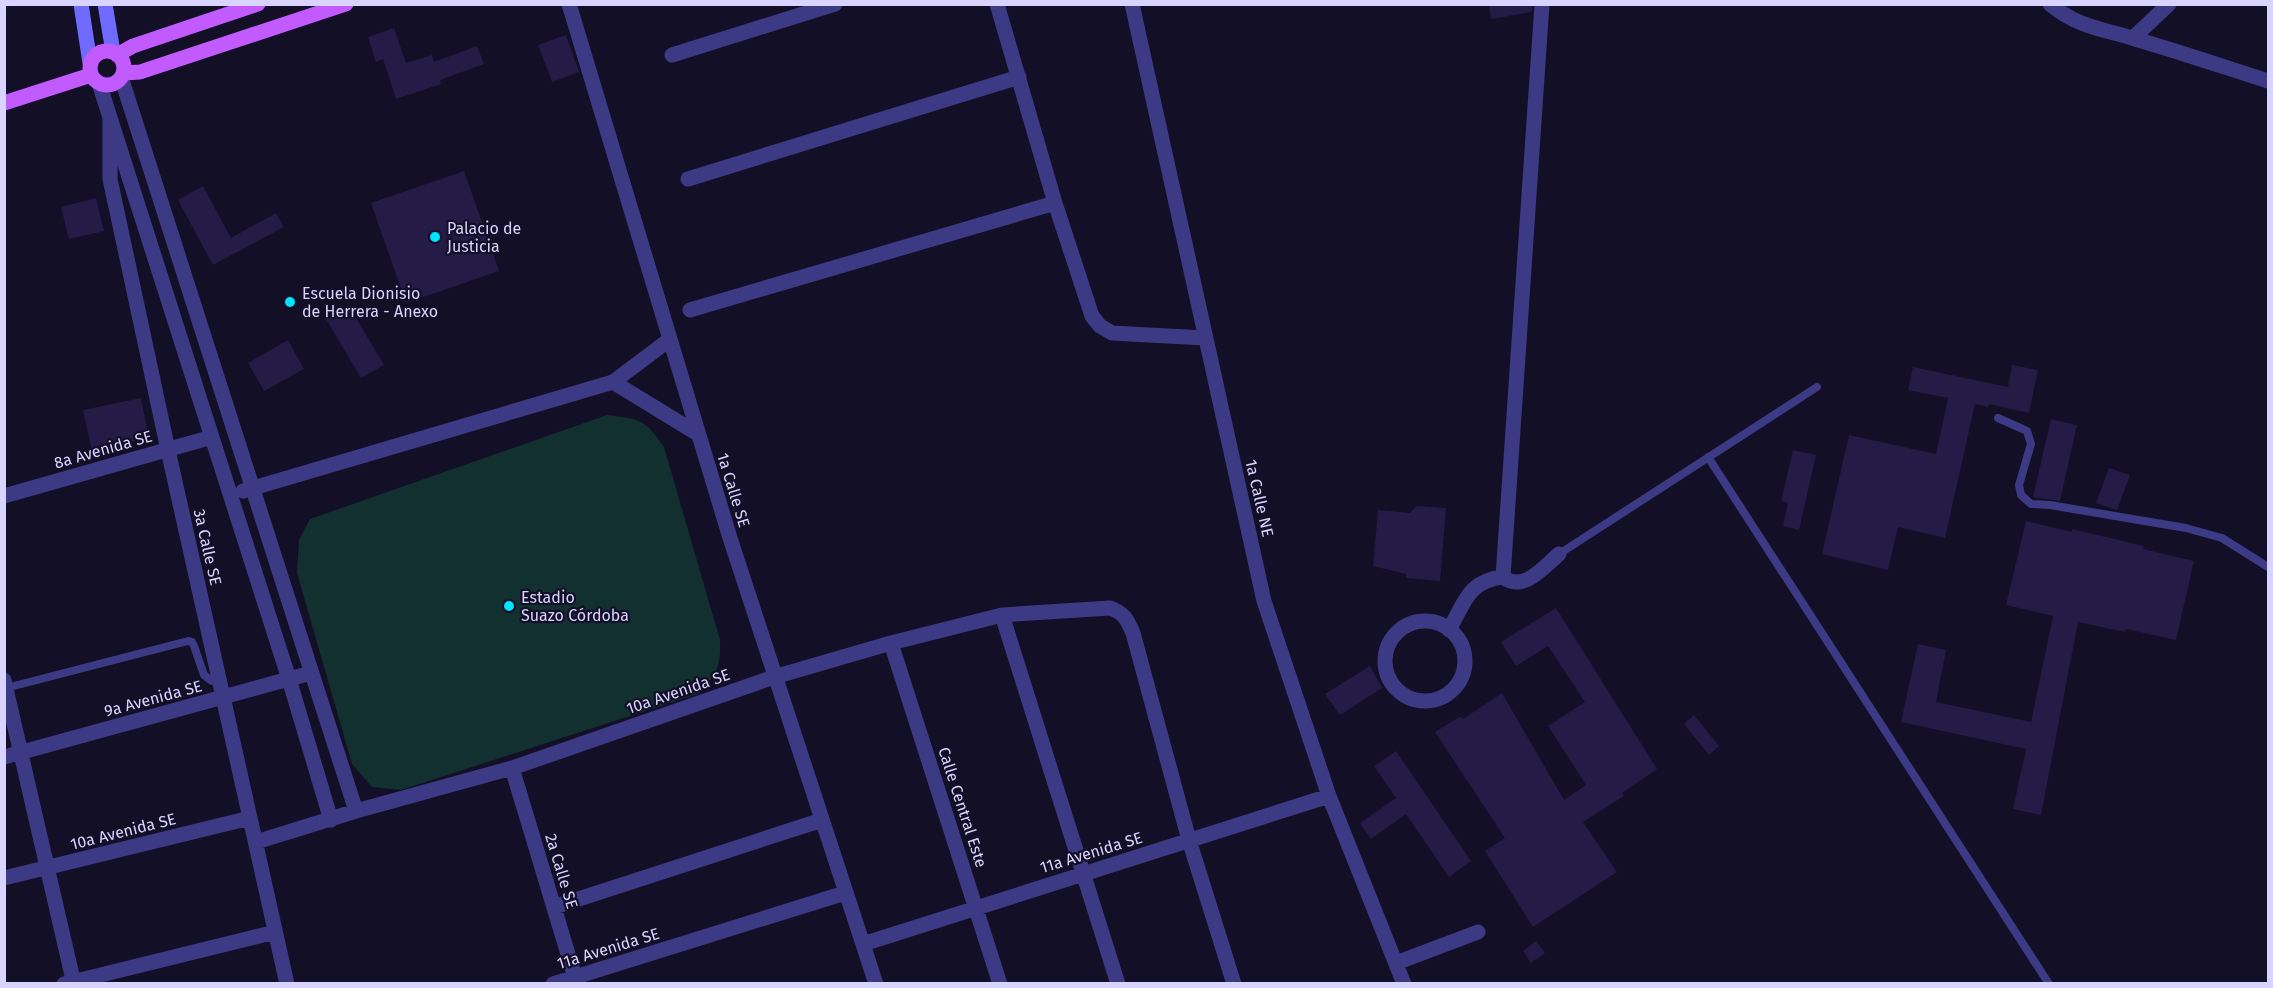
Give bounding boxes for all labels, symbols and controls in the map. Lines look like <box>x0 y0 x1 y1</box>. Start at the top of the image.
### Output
place label: Palacio de Justicia <box>447 219 521 256</box>
marker: Palacio de Justicia <box>428 230 442 244</box>
place label: Escuela Dionisio de Herrera - Anexo <box>302 284 438 321</box>
marker: Escuela Dionisio de Herrera - Anexo <box>283 295 297 309</box>
street label: 8a Avenida SE <box>52 426 154 473</box>
street label: 1a Calle SE <box>713 451 754 530</box>
street label: 1a Calle NE <box>1241 458 1278 539</box>
street label: 3a Calle SE <box>190 507 226 587</box>
place label: Estadio Suazo Córdoba <box>521 588 629 625</box>
marker: Estadio Suazo Córdoba <box>502 599 516 613</box>
street label: 10a Avenida SE <box>624 665 732 718</box>
street label: 9a Avenida SE <box>102 676 204 721</box>
street label: Calle Central Este <box>934 745 991 870</box>
street label: 10a Avenida SE <box>68 809 178 854</box>
street label: 11a Avenida SE <box>1038 828 1145 877</box>
street label: 2a Calle SE <box>541 831 582 911</box>
street label: 11a Avenida SE <box>555 924 662 973</box>

